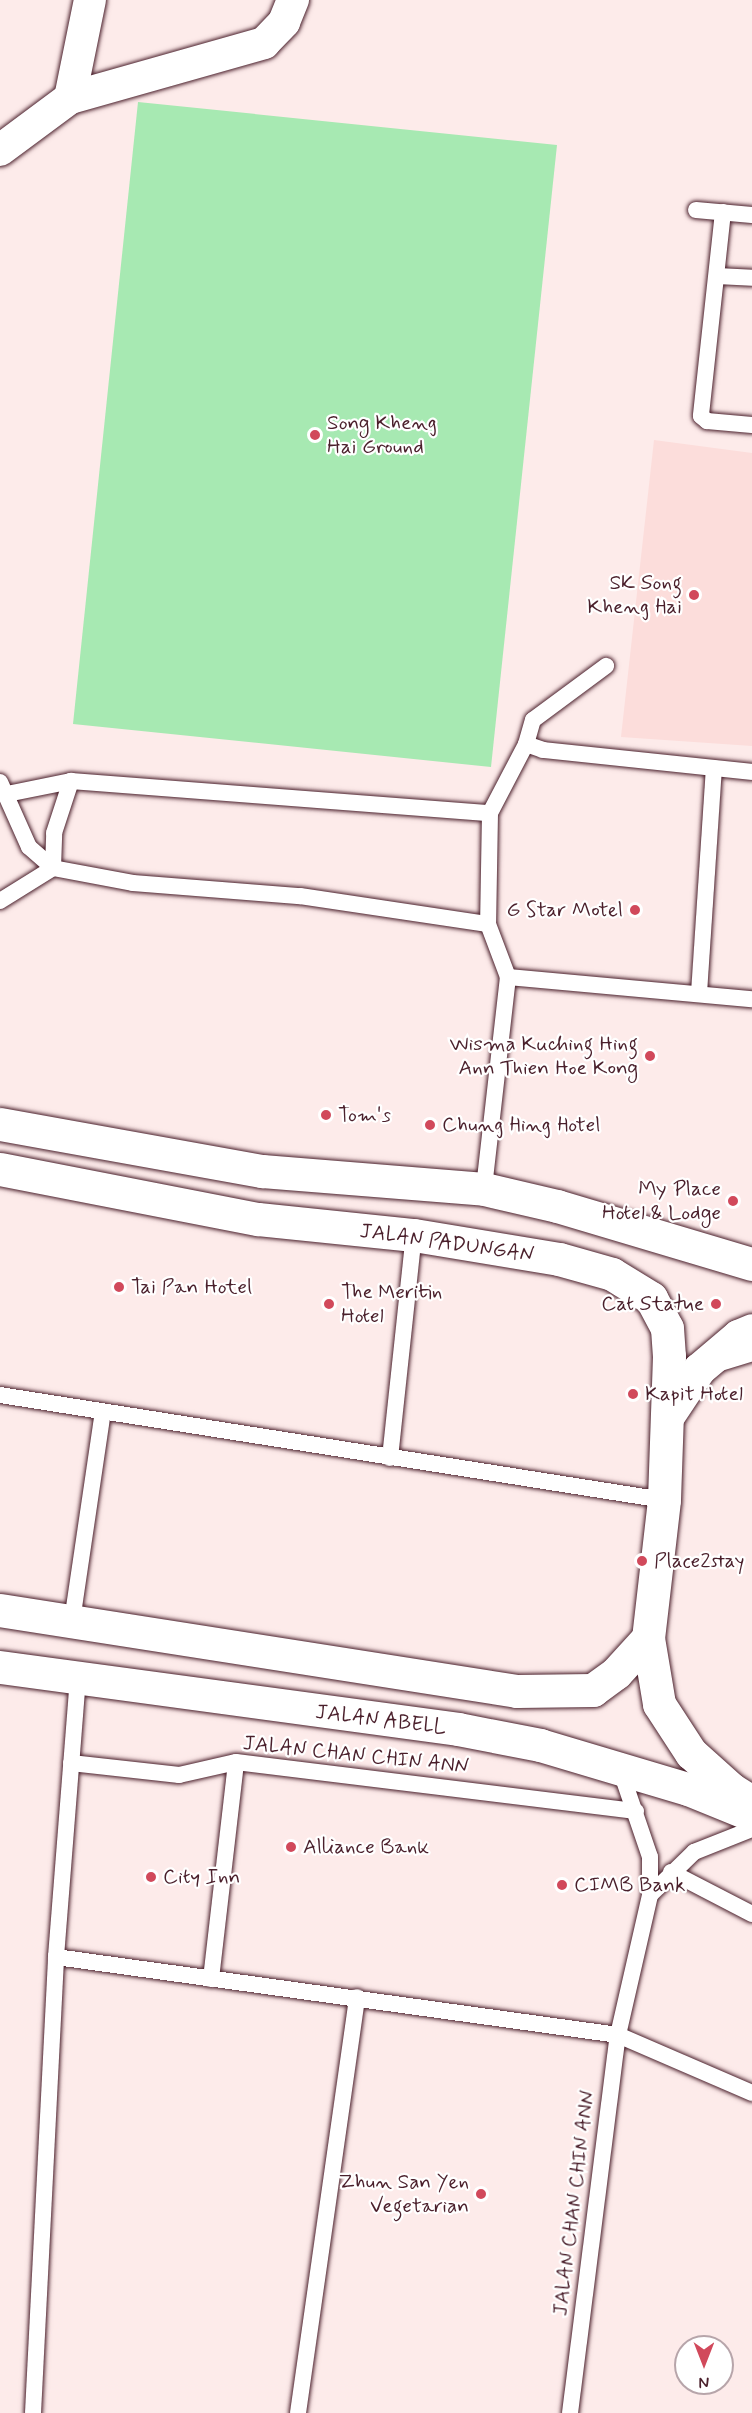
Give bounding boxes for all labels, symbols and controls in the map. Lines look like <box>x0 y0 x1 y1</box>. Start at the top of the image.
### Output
place label: Song Kheng Hai Ground <box>327 410 437 460</box>
marker: Song Kheng Hai Ground <box>308 428 322 442</box>
place label: SK Song Kheng Hai <box>585 570 682 620</box>
marker: SK Song Kheng Hai <box>687 588 701 602</box>
place label: G Star Motel <box>511 897 623 923</box>
marker: G Star Motel <box>628 903 642 917</box>
place label: Wisma Kuching Hing Ann Thien Hoe Kong <box>450 1031 638 1081</box>
marker: Wisma Kuching Hing Ann Thien Hoe Kong <box>643 1049 657 1063</box>
place label: Tom's <box>338 1102 391 1128</box>
marker: Tom's <box>319 1108 333 1122</box>
place label: Chung Hing Hotel <box>442 1112 598 1138</box>
marker: Chung Hing Hotel <box>423 1118 437 1132</box>
place label: My Place Hotel & Lodge <box>602 1176 721 1226</box>
marker: My Place Hotel & Lodge <box>726 1194 740 1208</box>
street label: JALAN PADUNGAN <box>358 1218 536 1268</box>
place label: Tai Pan Hotel <box>131 1274 244 1300</box>
place label: The Meritin Hotel <box>341 1279 445 1329</box>
marker: Tai Pan Hotel <box>112 1280 126 1294</box>
place label: Cat Statue <box>606 1291 704 1317</box>
marker: The Meritin Hotel <box>322 1297 336 1311</box>
marker: Cat Statue <box>709 1297 723 1311</box>
place label: Kapit Hotel <box>645 1381 743 1407</box>
marker: Kapit Hotel <box>626 1387 640 1401</box>
place label: Place2stay <box>654 1548 744 1574</box>
marker: Place2stay <box>635 1554 649 1568</box>
street label: JALAN ABELL <box>313 1699 449 1741</box>
street label: JALAN CHAN CHIN ANN <box>241 1731 471 1779</box>
place label: Alliance Bank <box>303 1834 427 1860</box>
marker: Alliance Bank <box>284 1840 298 1854</box>
place label: City Inn <box>163 1864 239 1890</box>
marker: City Inn <box>144 1870 158 1884</box>
place label: CIMB Bank <box>574 1872 685 1898</box>
marker: CIMB Bank <box>555 1878 569 1892</box>
street label: JALAN CHAN CHIN ANN <box>548 2088 600 2318</box>
place label: Zhun San Yen Vegetarian <box>335 2169 469 2219</box>
marker: Zhun San Yen Vegetarian <box>474 2187 488 2201</box>
north arrow <box>674 2335 734 2395</box>
text: N <box>699 2371 709 2392</box>

